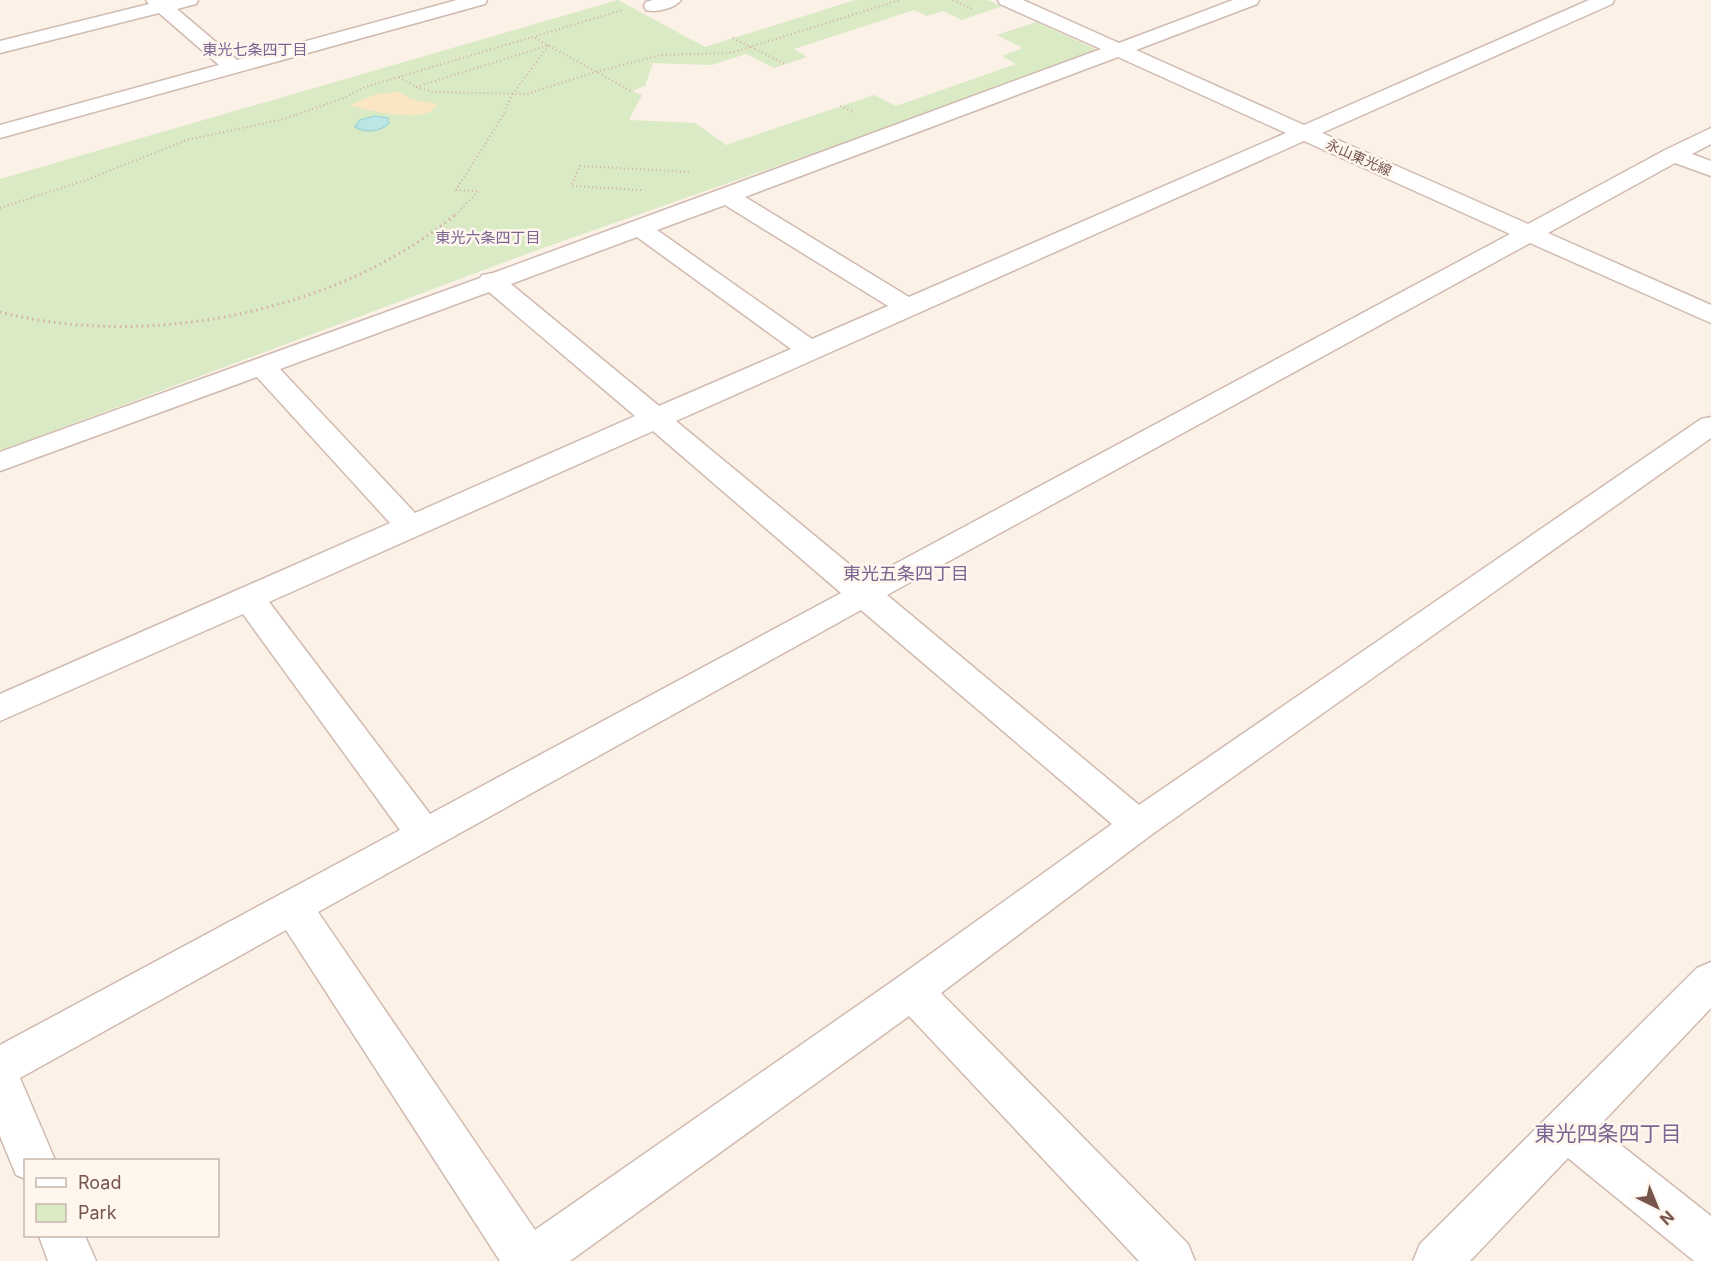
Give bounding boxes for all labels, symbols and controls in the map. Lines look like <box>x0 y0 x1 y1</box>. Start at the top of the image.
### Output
district label: 東光七条四丁目 <box>202 40 308 59</box>
street label: 永山東光線 <box>1324 135 1394 179</box>
district label: 東光六条四丁目 <box>435 228 541 247</box>
district label: 東光五条四丁目 <box>843 563 969 584</box>
district label: 東光四条四丁目 <box>1535 1121 1682 1146</box>
legend <box>24 1159 219 1237</box>
text: Road <box>78 1172 121 1193</box>
north arrow <box>1627 1177 1687 1237</box>
text: Park <box>78 1202 117 1223</box>
text: N <box>1656 1206 1679 1229</box>

